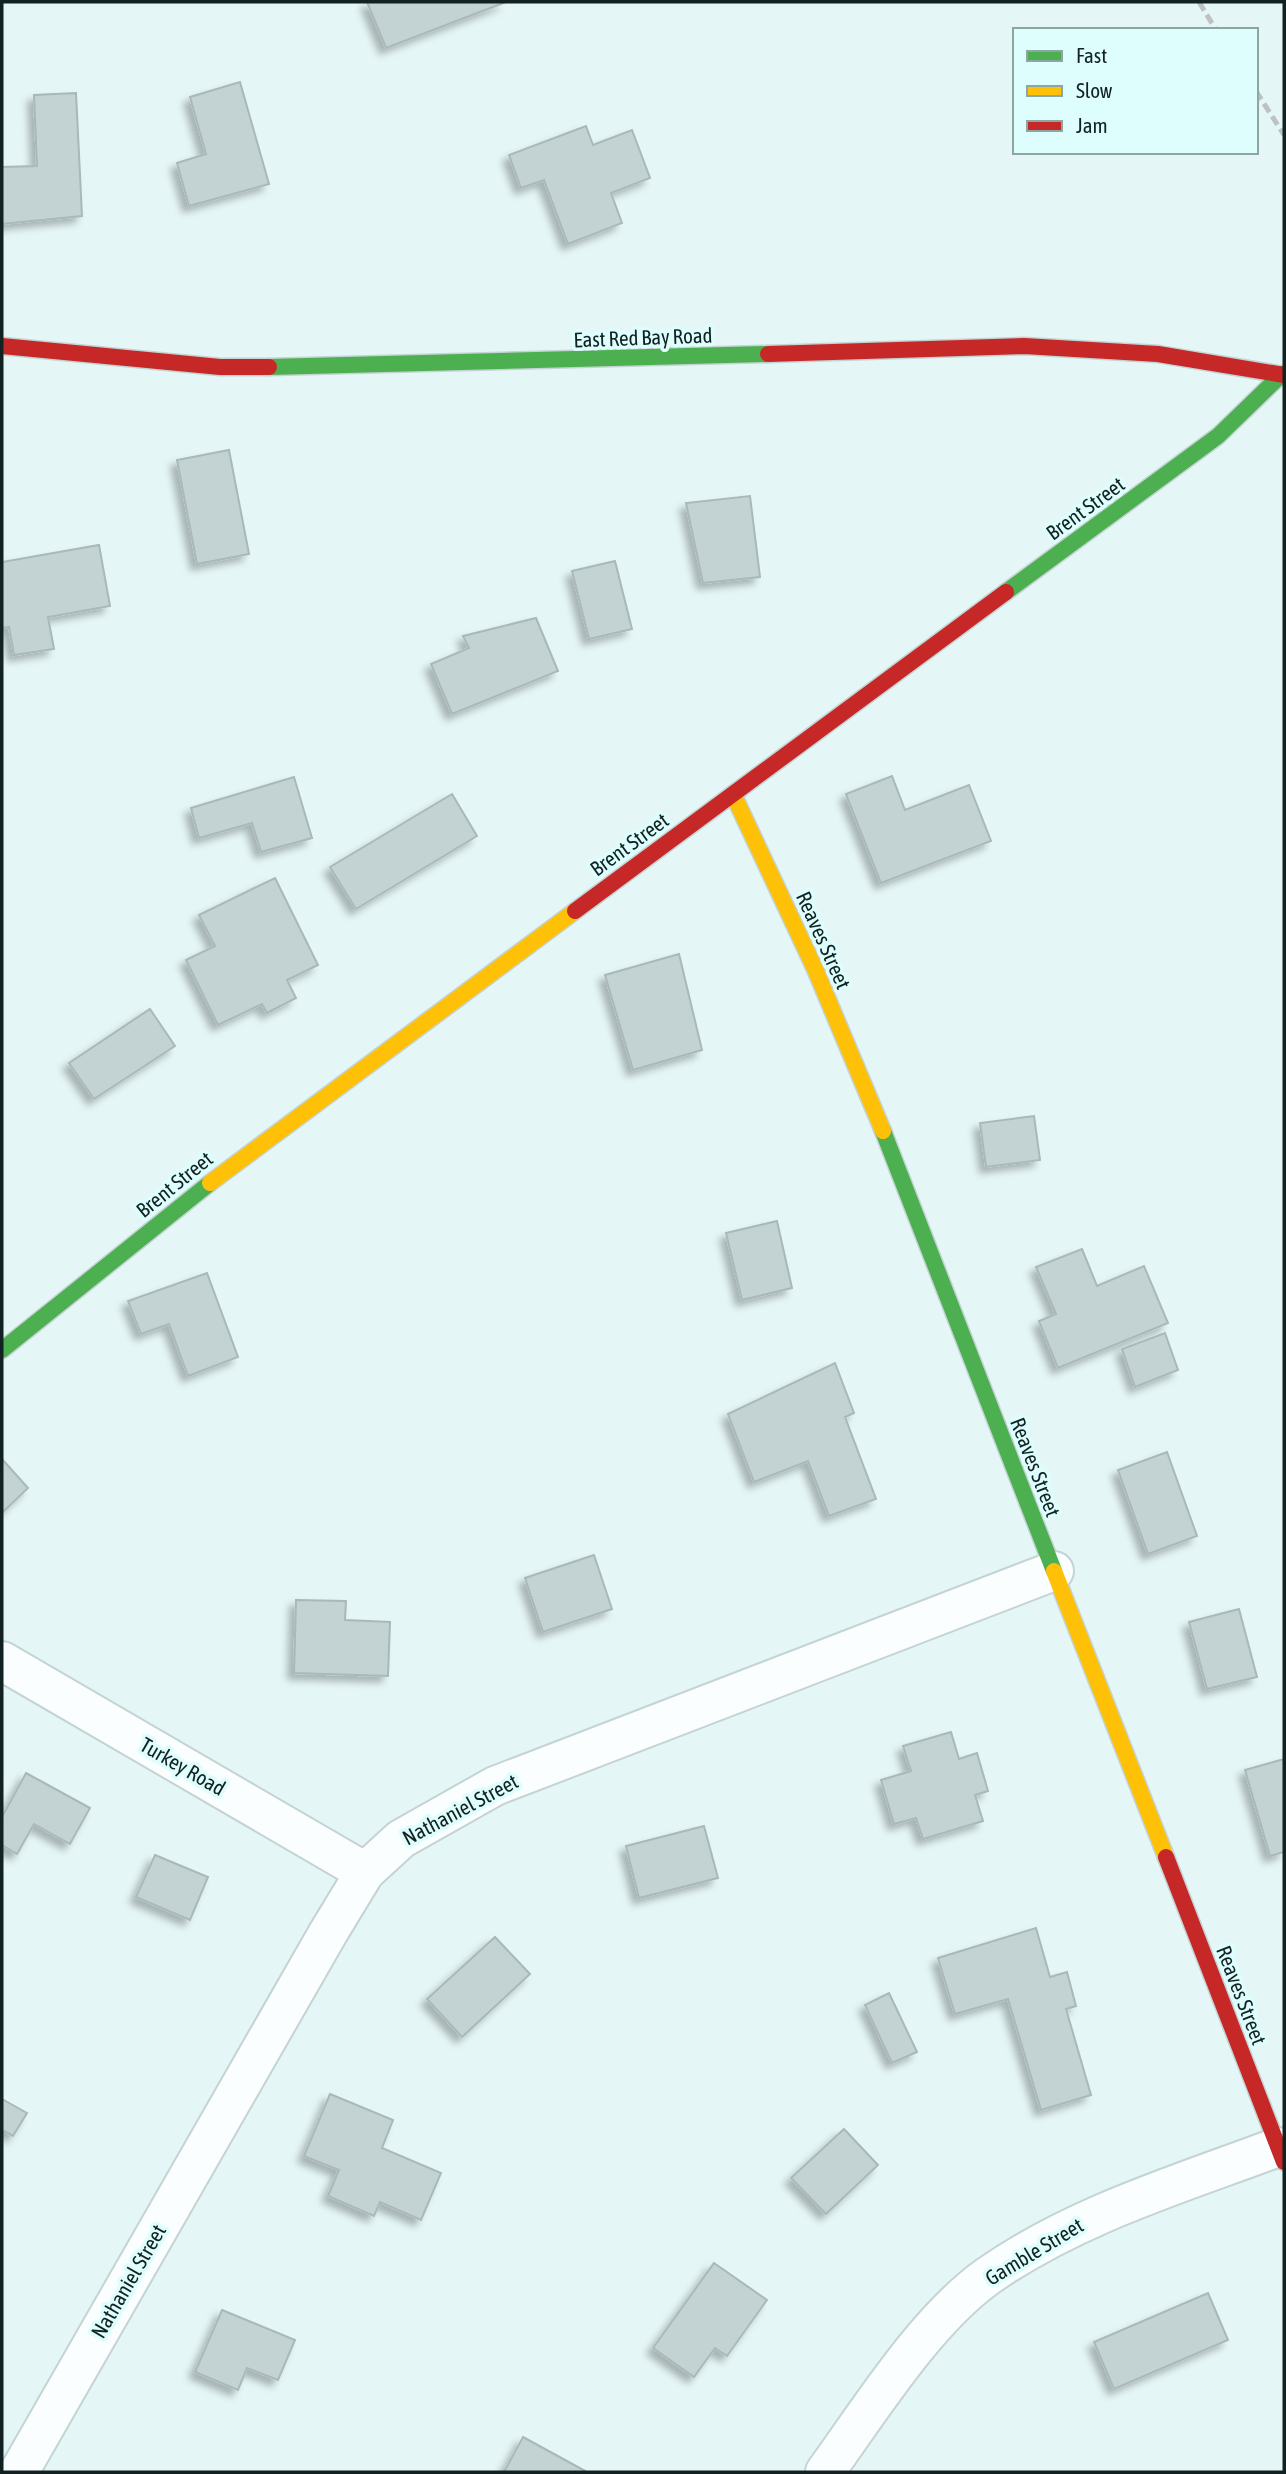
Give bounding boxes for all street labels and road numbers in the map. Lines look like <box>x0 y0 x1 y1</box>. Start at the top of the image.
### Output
street label: East Red Bay Road <box>573 323 713 351</box>
street label: Brent Street <box>1041 472 1129 544</box>
street label: Brent Street <box>585 808 673 880</box>
street label: Reaves Street <box>792 888 856 992</box>
street label: Brent Street <box>131 1146 217 1222</box>
street label: Reaves Street <box>1006 1414 1066 1520</box>
street label: Turkey Road <box>136 1732 230 1800</box>
street label: Nathaniel Street <box>398 1769 522 1849</box>
street label: Reaves Street <box>1212 1942 1272 2048</box>
street label: Gamble Street <box>981 2212 1087 2290</box>
street label: Nathaniel Street <box>86 2220 170 2342</box>

